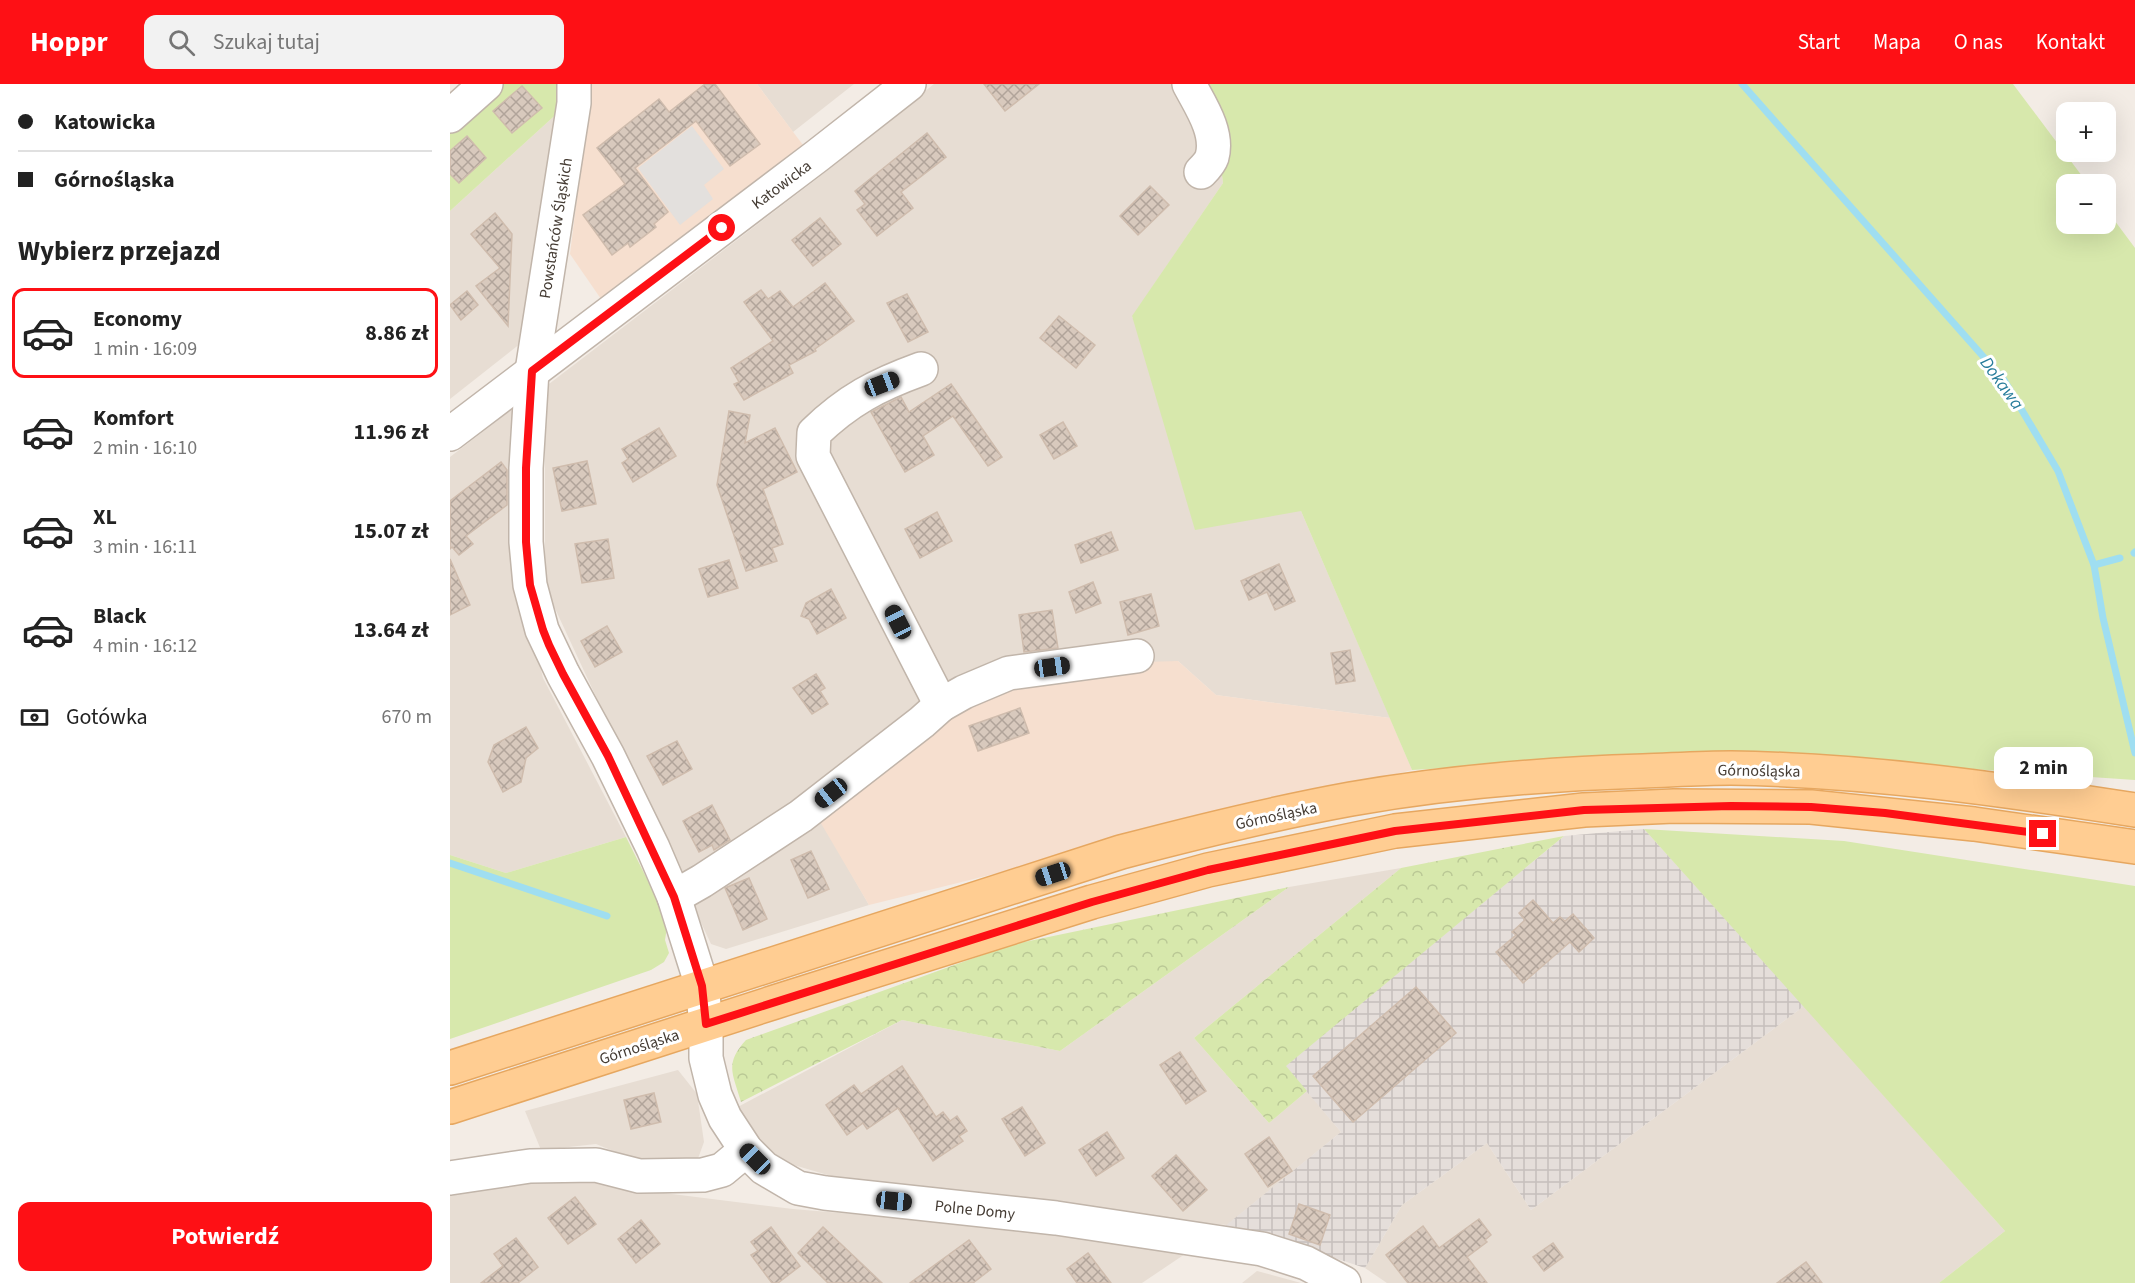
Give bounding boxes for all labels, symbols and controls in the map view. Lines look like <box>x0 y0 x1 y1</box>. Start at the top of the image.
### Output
search box <box>144 15 564 69</box>
text: Hoppr <box>30 22 108 62</box>
icon: search <box>165 26 198 59</box>
text: Szukaj tutaj <box>213 26 320 58</box>
text: Start <box>1798 27 1840 57</box>
text: Mapa <box>1873 27 1921 57</box>
text: O nas <box>1954 27 2003 57</box>
text: Kontakt <box>2036 27 2105 57</box>
map controls <box>2056 102 2116 234</box>
button: + <box>2056 102 2116 162</box>
text: Katowicka <box>54 106 156 138</box>
street label: Katowicka <box>747 155 816 214</box>
street label: Powstańców Śląskich <box>534 156 578 300</box>
text: Górnośląska <box>54 164 175 196</box>
button: − <box>2056 174 2116 234</box>
route start <box>708 214 735 241</box>
text: Wybierz przejazd <box>18 232 221 271</box>
text: Economy <box>93 303 182 335</box>
icon: car <box>21 306 75 360</box>
text: 8.86 zł <box>365 317 429 349</box>
text: 1 min · 16:09 <box>93 335 197 363</box>
water label: Dokawa <box>1974 352 2030 415</box>
car <box>862 369 902 399</box>
text: Komfort <box>93 402 174 434</box>
icon: car <box>21 405 75 459</box>
text: 11.96 zł <box>354 416 429 448</box>
text: 2 min · 16:10 <box>93 434 197 462</box>
text: XL <box>93 501 117 533</box>
icon: car <box>21 504 75 558</box>
text: 15.07 zł <box>354 515 429 547</box>
text: 3 min · 16:11 <box>93 533 197 561</box>
text: Black <box>93 600 147 632</box>
car <box>882 602 914 642</box>
icon: car <box>21 603 75 657</box>
text: 13.64 zł <box>354 614 429 646</box>
text: 4 min · 16:12 <box>93 632 197 660</box>
car <box>1033 656 1071 678</box>
icon: cash <box>18 701 51 734</box>
text: Gotówka <box>66 701 148 733</box>
text: 670 m <box>382 703 432 731</box>
callout: 2 min <box>1994 747 2092 789</box>
text: 2 min <box>2019 754 2068 782</box>
street label: Górnośląska <box>1717 759 1801 783</box>
car <box>811 775 851 811</box>
street label: Górnośląska <box>1233 797 1319 835</box>
route end <box>2029 820 2056 847</box>
car <box>1033 860 1073 888</box>
street label: Górnośląska <box>597 1024 682 1070</box>
car <box>736 1140 774 1178</box>
car <box>875 1190 913 1212</box>
street label: Polne Domy <box>934 1195 1017 1225</box>
button: Potwierdź <box>18 1202 432 1271</box>

